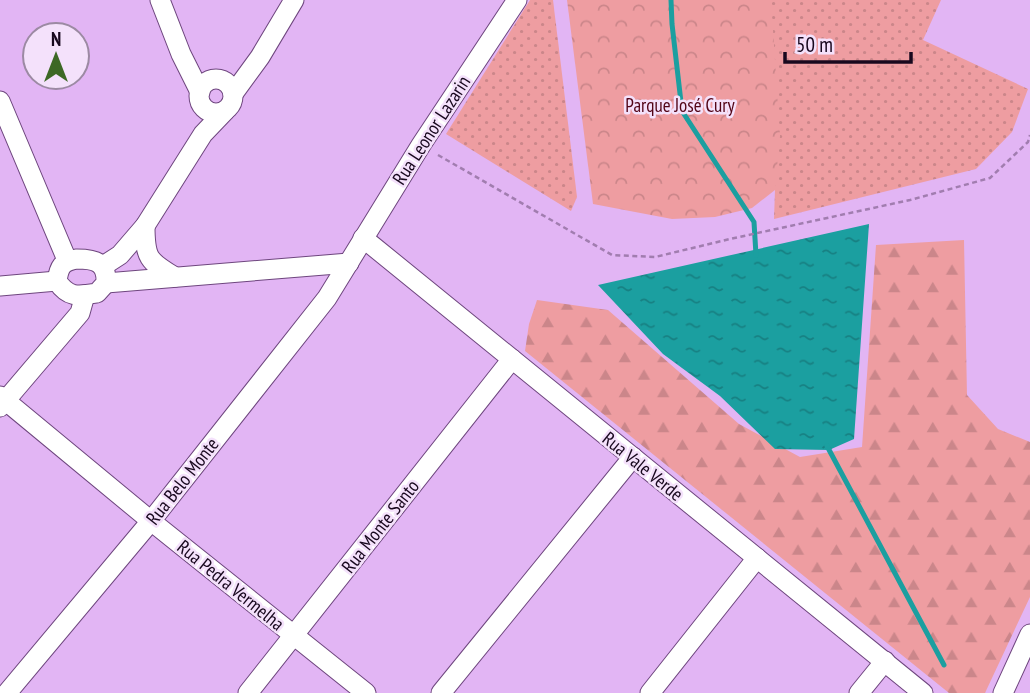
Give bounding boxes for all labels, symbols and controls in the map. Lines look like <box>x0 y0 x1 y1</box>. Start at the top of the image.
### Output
north arrow <box>21 21 91 91</box>
scale bar <box>785 21 911 65</box>
text: N <box>51 27 61 51</box>
text: 50 m <box>796 31 833 58</box>
street label: Rua Leonor Lazarin <box>387 71 475 189</box>
park label: Parque José Cury <box>625 93 736 117</box>
street label: Rua Vale Verde <box>598 426 688 506</box>
street label: Rua Belo Monte <box>141 433 224 529</box>
street label: Rua Monte Santo <box>336 475 424 577</box>
street label: Rua Pedra Vermelha <box>173 534 289 636</box>

